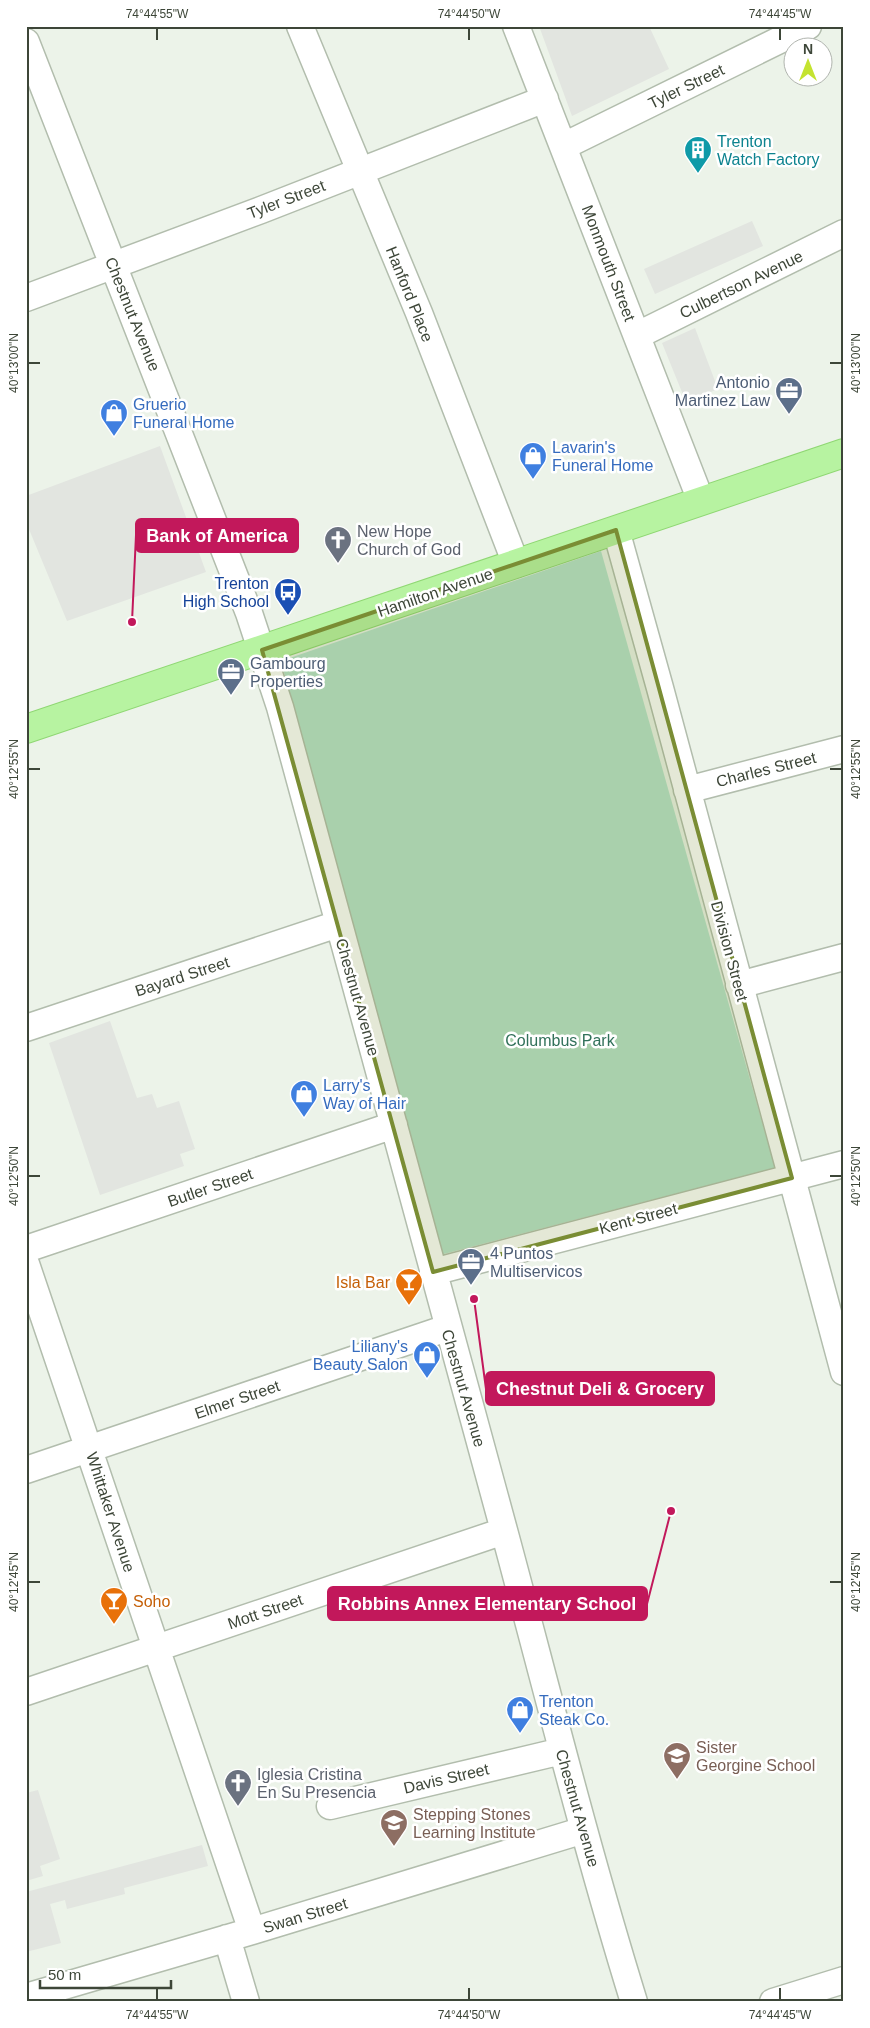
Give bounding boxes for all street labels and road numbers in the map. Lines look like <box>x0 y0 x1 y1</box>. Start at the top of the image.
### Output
street label: Tyler Street <box>646 61 727 112</box>
street label: Tyler Street <box>245 177 328 222</box>
street label: Monmouth Street <box>579 203 639 324</box>
street label: Hanford Place <box>383 244 436 344</box>
street label: Culbertson Avenue <box>677 247 806 322</box>
street label: Chestnut Avenue <box>102 255 163 374</box>
street label: Hamilton Avenue <box>375 565 495 620</box>
street label: Charles Street <box>714 749 818 790</box>
street label: Division Street <box>708 899 751 1004</box>
street label: Chestnut Avenue <box>333 936 382 1058</box>
street label: Bayard Street <box>133 953 232 1000</box>
street label: Butler Street <box>165 1165 255 1210</box>
street label: Kent Street <box>597 1200 680 1237</box>
street label: Chestnut Avenue <box>439 1327 488 1449</box>
street label: Elmer Street <box>192 1377 282 1422</box>
street label: Whittaker Avenue <box>83 1450 138 1574</box>
street label: Mott Street <box>225 1591 305 1632</box>
street label: Chestnut Avenue <box>553 1747 602 1869</box>
street label: Davis Street <box>402 1760 491 1797</box>
street label: Swan Street <box>261 1894 350 1936</box>

